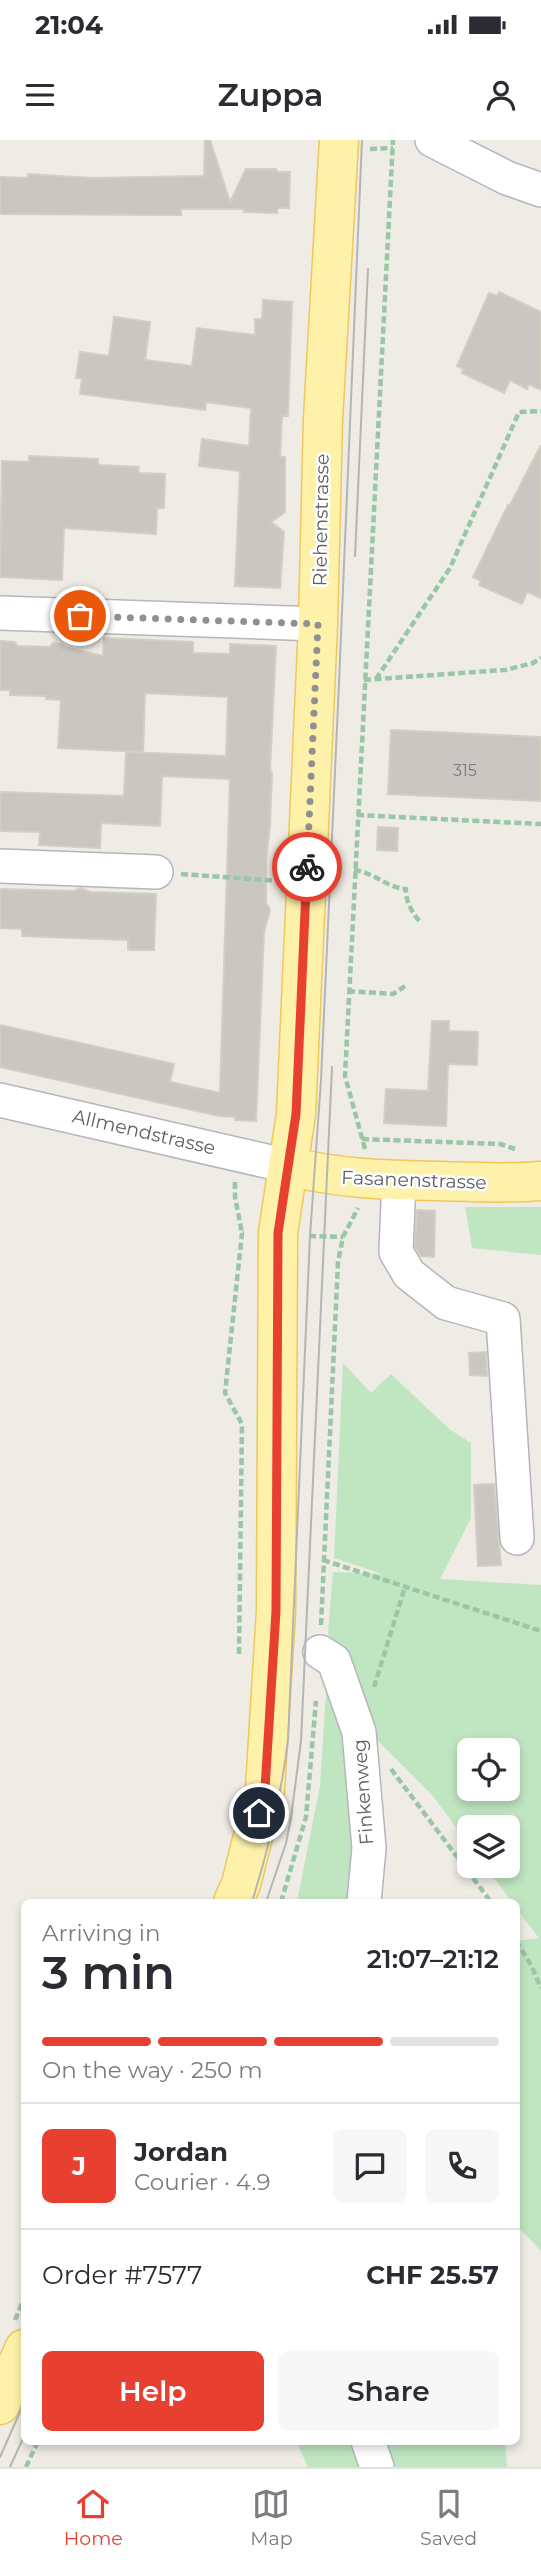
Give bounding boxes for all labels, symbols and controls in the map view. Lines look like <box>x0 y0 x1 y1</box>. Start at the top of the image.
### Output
text: 21:04 <box>35 9 103 41</box>
text: Zuppa <box>218 75 323 114</box>
icon: menu <box>21 76 59 114</box>
icon: person <box>482 76 520 114</box>
street label: Riehenstrasse <box>308 454 334 586</box>
pin <box>50 586 110 646</box>
icon: bag <box>61 597 99 635</box>
house number: 315 <box>453 761 477 780</box>
courier <box>272 832 342 902</box>
icon: bike <box>288 848 326 886</box>
street label: Allmendstrasse <box>70 1104 218 1160</box>
street label: Fasanenstrasse <box>341 1166 487 1194</box>
street label: Finkenweg <box>348 1738 378 1846</box>
map controls <box>457 1738 520 1878</box>
button: locate <box>457 1738 520 1801</box>
pin <box>229 1783 289 1843</box>
icon: home <box>240 1794 278 1832</box>
button: layers <box>457 1815 520 1878</box>
text: Arriving in <box>42 1919 161 1947</box>
text: 21:07–21:12 <box>367 1943 499 1975</box>
text: 3 min <box>42 1944 175 2001</box>
text: On the way · 250 m <box>42 2056 263 2084</box>
button: chat <box>333 2129 407 2203</box>
button: phone <box>425 2129 499 2203</box>
text: Jordan <box>134 2136 228 2168</box>
text: J <box>72 2150 86 2182</box>
text: Courier · 4.9 <box>134 2168 270 2196</box>
text: Order #7577 <box>42 2259 202 2291</box>
text: CHF 25.57 <box>366 2259 499 2291</box>
button: Help <box>42 2351 264 2431</box>
button: Share <box>278 2351 499 2431</box>
tab: Home <box>64 2485 123 2550</box>
tab: Map <box>250 2485 293 2550</box>
tab: Saved <box>420 2485 477 2550</box>

